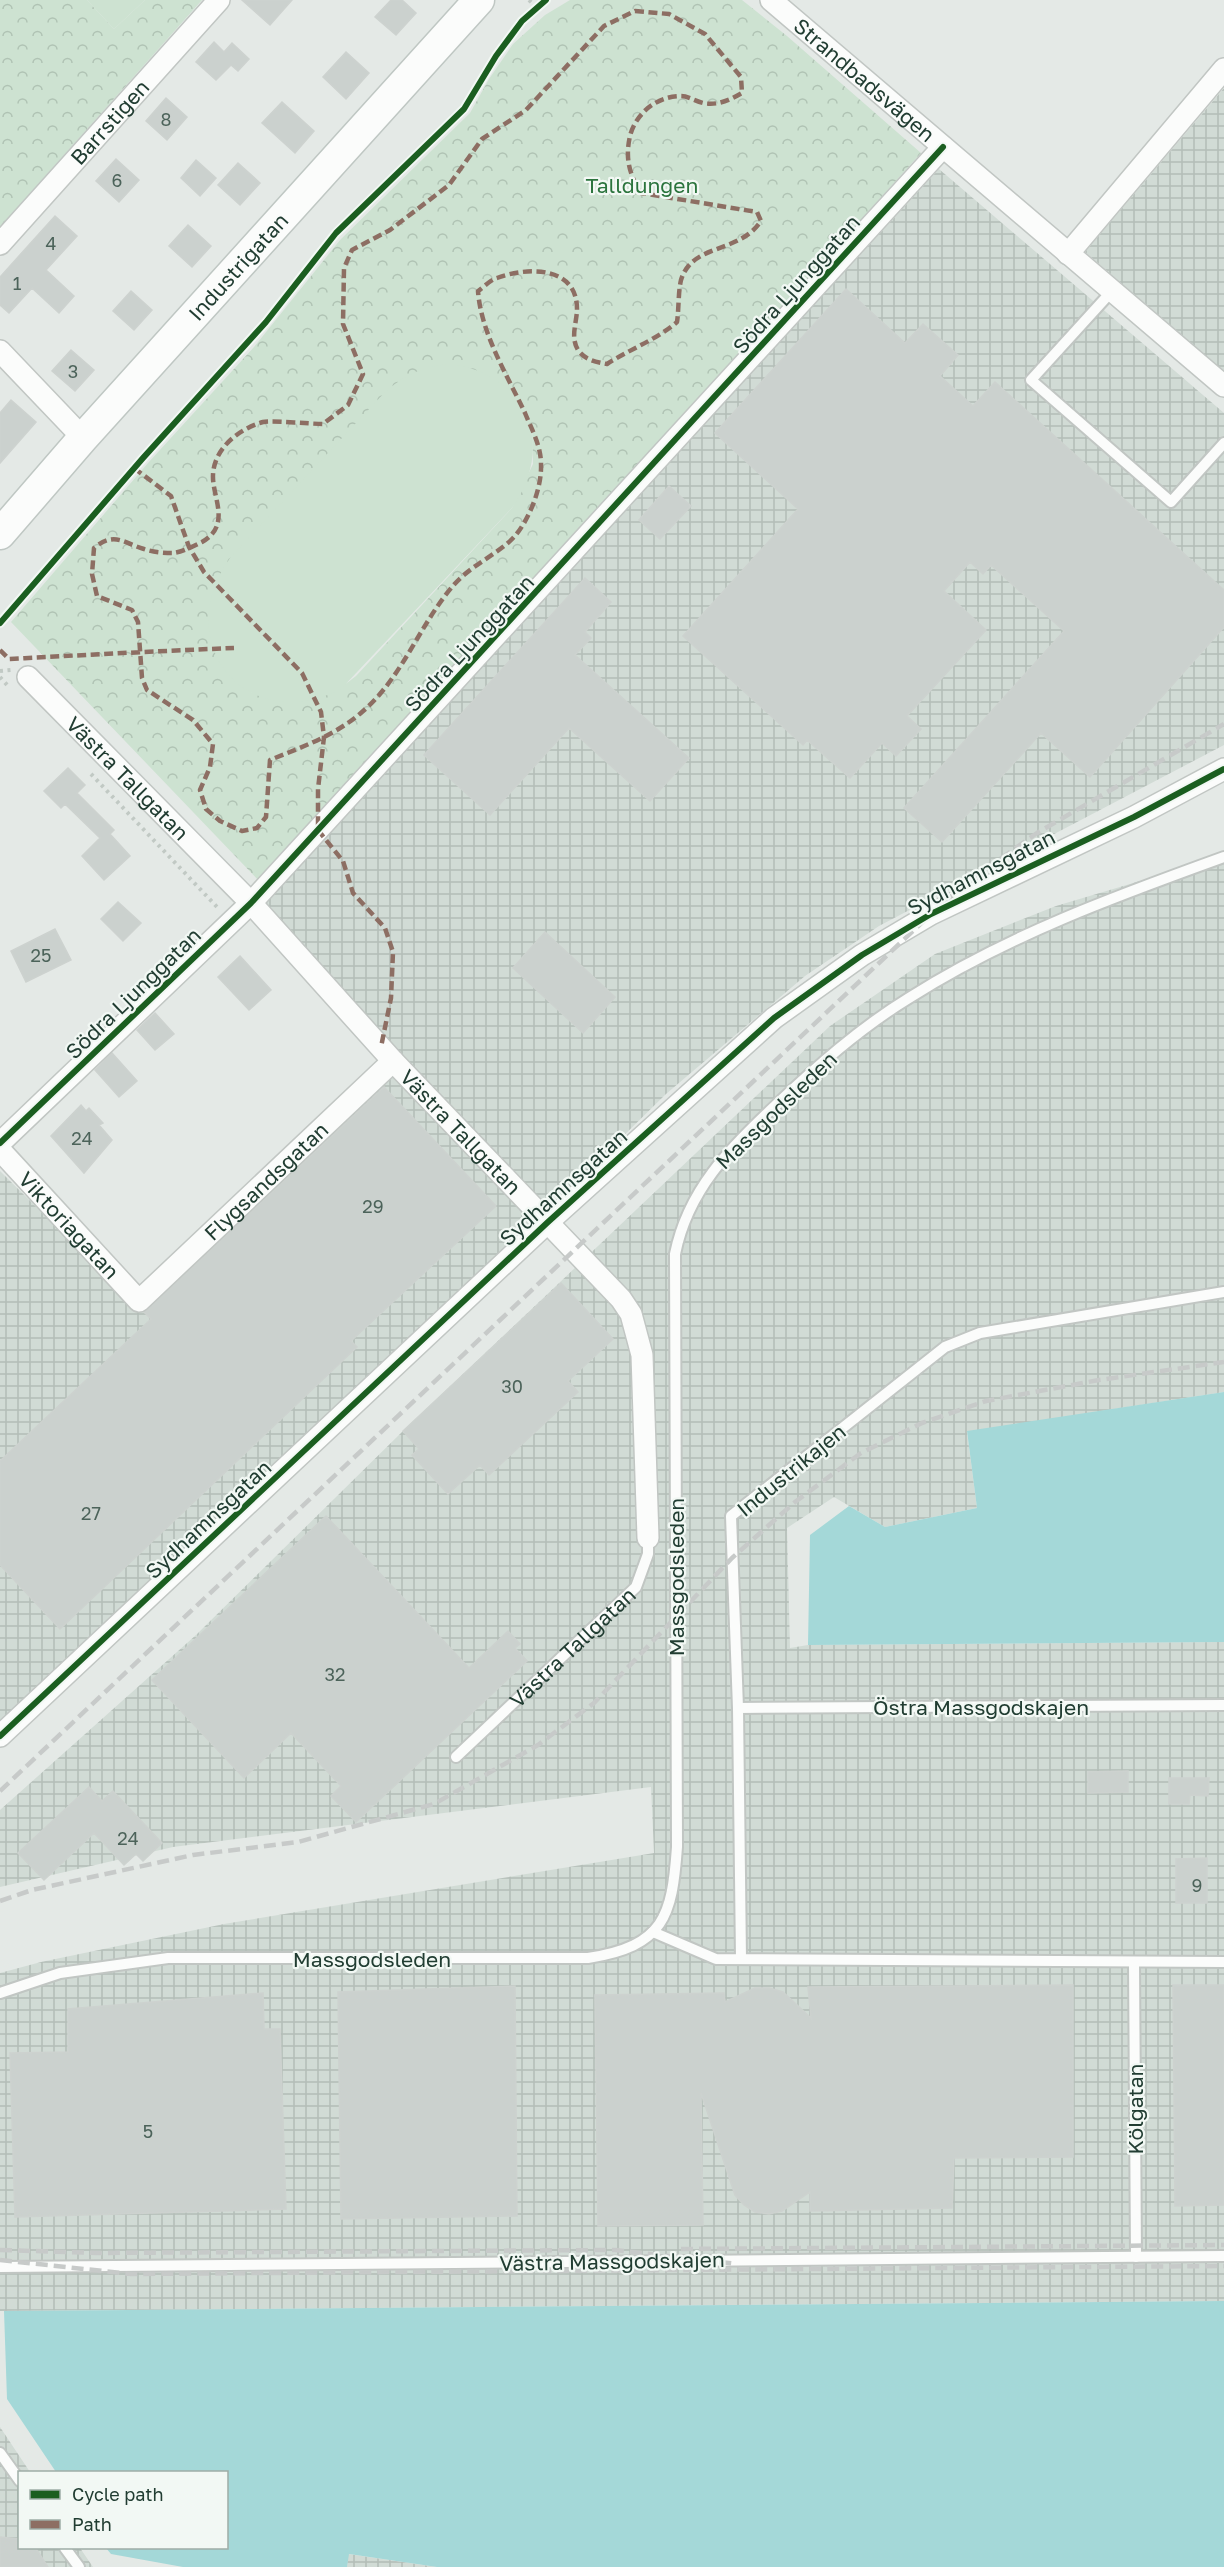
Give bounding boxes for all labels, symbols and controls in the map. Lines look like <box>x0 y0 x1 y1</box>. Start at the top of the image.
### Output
street label: Strandbadsvägen <box>789 12 941 147</box>
street label: Barrstigen <box>65 74 154 170</box>
house number: 8 <box>161 108 171 130</box>
house number: 6 <box>112 169 122 191</box>
park label: Talldungen <box>586 172 698 198</box>
street label: Industrigatan <box>183 207 293 326</box>
street label: Södra Ljunggatan <box>727 209 865 359</box>
house number: 4 <box>46 232 57 254</box>
house number: 1 <box>13 272 22 294</box>
house number: 3 <box>68 360 78 382</box>
street label: Södra Ljunggatan <box>399 569 539 717</box>
street label: Västra Tallgatan <box>61 711 194 845</box>
street label: Sydhamnsgatan <box>903 823 1059 921</box>
street label: Södra Ljunggatan <box>60 922 206 1064</box>
house number: 25 <box>31 944 51 966</box>
street label: Massgodsleden <box>710 1046 842 1174</box>
street label: Västra Tallgatan <box>395 1064 527 1200</box>
street label: Flygsandsgatan <box>199 1116 333 1246</box>
street label: Sydhamnsgatan <box>494 1123 632 1251</box>
house number: 24 <box>71 1127 93 1149</box>
street label: Viktoriagatan <box>13 1166 125 1284</box>
house number: 29 <box>362 1195 384 1217</box>
house number: 30 <box>501 1375 523 1397</box>
street label: Industrikajen <box>731 1418 851 1522</box>
street label: Sydhamnsgatan <box>140 1454 276 1584</box>
street label: Massgodsleden <box>663 1498 689 1656</box>
house number: 27 <box>81 1502 101 1524</box>
street label: Västra Tallgatan <box>504 1582 641 1713</box>
house number: 32 <box>325 1663 345 1685</box>
street label: Östra Massgodskajen <box>873 1694 1089 1720</box>
house number: 24 <box>117 1827 139 1849</box>
house number: 9 <box>1192 1874 1202 1896</box>
street label: Massgodsleden <box>293 1946 451 1972</box>
street label: Kölgatan <box>1122 2064 1148 2154</box>
house number: 5 <box>143 2120 153 2142</box>
street label: Västra Massgodskajen <box>499 2246 725 2276</box>
legend <box>18 2471 228 2549</box>
text: Cycle path <box>72 2483 164 2505</box>
text: Path <box>72 2513 112 2535</box>

